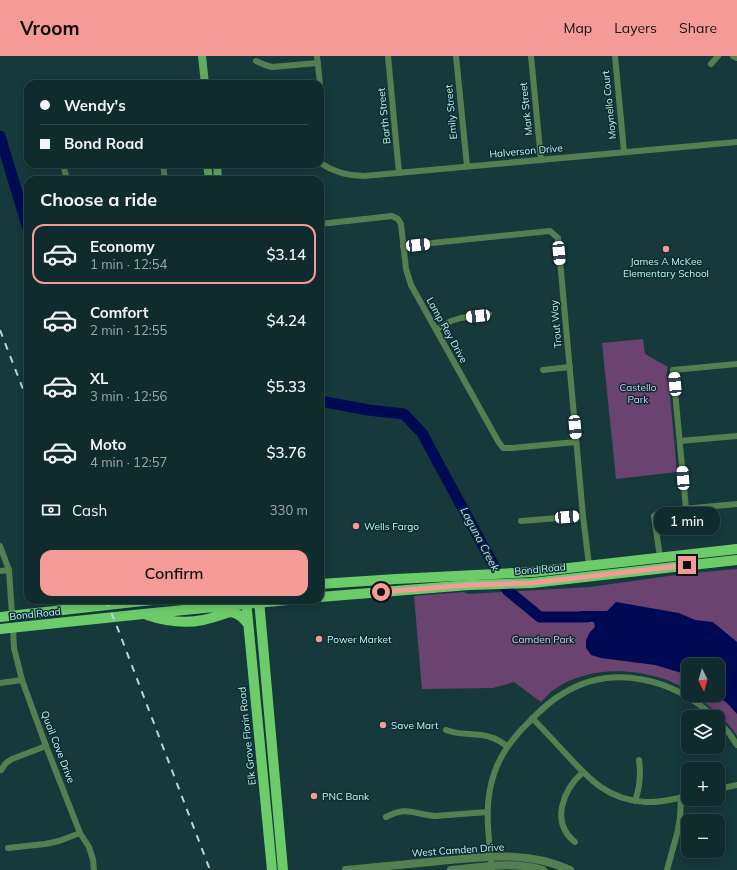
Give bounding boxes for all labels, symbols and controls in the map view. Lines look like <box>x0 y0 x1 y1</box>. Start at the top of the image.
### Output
text: Vroom <box>20 16 80 40</box>
text: Map <box>563 19 592 37</box>
text: Layers <box>614 19 657 37</box>
text: Share <box>679 19 717 37</box>
street label: Moynello Court <box>599 69 619 140</box>
street label: Mark Street <box>517 81 535 136</box>
street label: Emily Street <box>442 84 460 140</box>
street label: Barth Street <box>375 87 393 145</box>
text: Wendy's <box>64 96 126 115</box>
text: Bond Road <box>64 134 144 153</box>
street label: Halverson Drive <box>489 141 563 161</box>
text: Choose a ride <box>40 188 157 211</box>
icon: car <box>42 236 78 272</box>
text: Economy <box>90 237 155 256</box>
car <box>405 238 431 252</box>
car <box>552 241 566 265</box>
marker: James A McKee Elementary School <box>661 244 671 254</box>
text: $3.14 <box>266 245 306 264</box>
place label: James A McKee Elementary School <box>623 255 709 280</box>
text: 1 min · 12:54 <box>90 256 167 272</box>
street label: Lamp Rey Drive <box>424 295 470 365</box>
street label: Trout Way <box>547 299 565 349</box>
icon: car <box>42 302 78 338</box>
text: Comfort <box>90 303 148 322</box>
car <box>465 309 491 323</box>
text: $4.24 <box>266 311 306 330</box>
text: 2 min · 12:55 <box>90 322 167 338</box>
icon: car <box>42 368 78 404</box>
text: XL <box>90 369 108 388</box>
car <box>668 372 682 396</box>
text: $5.33 <box>266 377 306 396</box>
park label: Castello Park <box>620 381 657 406</box>
text: 3 min · 12:56 <box>90 388 167 404</box>
car <box>568 415 582 439</box>
icon: car <box>42 434 78 470</box>
text: Moto <box>90 435 126 454</box>
text: $3.76 <box>266 443 306 462</box>
text: 4 min · 12:57 <box>90 454 167 470</box>
car <box>676 466 690 490</box>
icon: cash <box>40 499 62 521</box>
text: Cash <box>72 501 107 520</box>
text: 330 m <box>270 502 308 518</box>
water label: Laguna Creek <box>457 505 503 574</box>
callout: 1 min <box>654 507 720 535</box>
car <box>555 510 579 524</box>
text: 1 min <box>670 513 704 529</box>
place label: Wells Fargo <box>364 520 419 533</box>
marker: Wells Fargo <box>351 521 361 531</box>
button: Confirm <box>40 550 308 596</box>
route end <box>678 556 696 574</box>
street label: Bond Road <box>514 560 566 578</box>
route start <box>372 583 390 601</box>
street label: Bond Road <box>9 605 61 623</box>
place label: Power Market <box>327 633 392 646</box>
park label: Camden Park <box>512 633 575 646</box>
marker: Power Market <box>314 634 324 644</box>
north arrow <box>681 658 725 702</box>
map controls <box>681 658 725 858</box>
street label: Elk Grove Florin Road <box>235 686 259 786</box>
street label: Quail Cove Drive <box>38 709 78 785</box>
button: layers <box>681 710 725 754</box>
place label: Save Mart <box>391 719 439 732</box>
marker: Save Mart <box>378 720 388 730</box>
button: + <box>681 762 725 806</box>
place label: PNC Bank <box>322 790 370 803</box>
marker: PNC Bank <box>309 791 319 801</box>
button: − <box>681 814 725 858</box>
street label: West Camden Drive <box>411 840 505 860</box>

